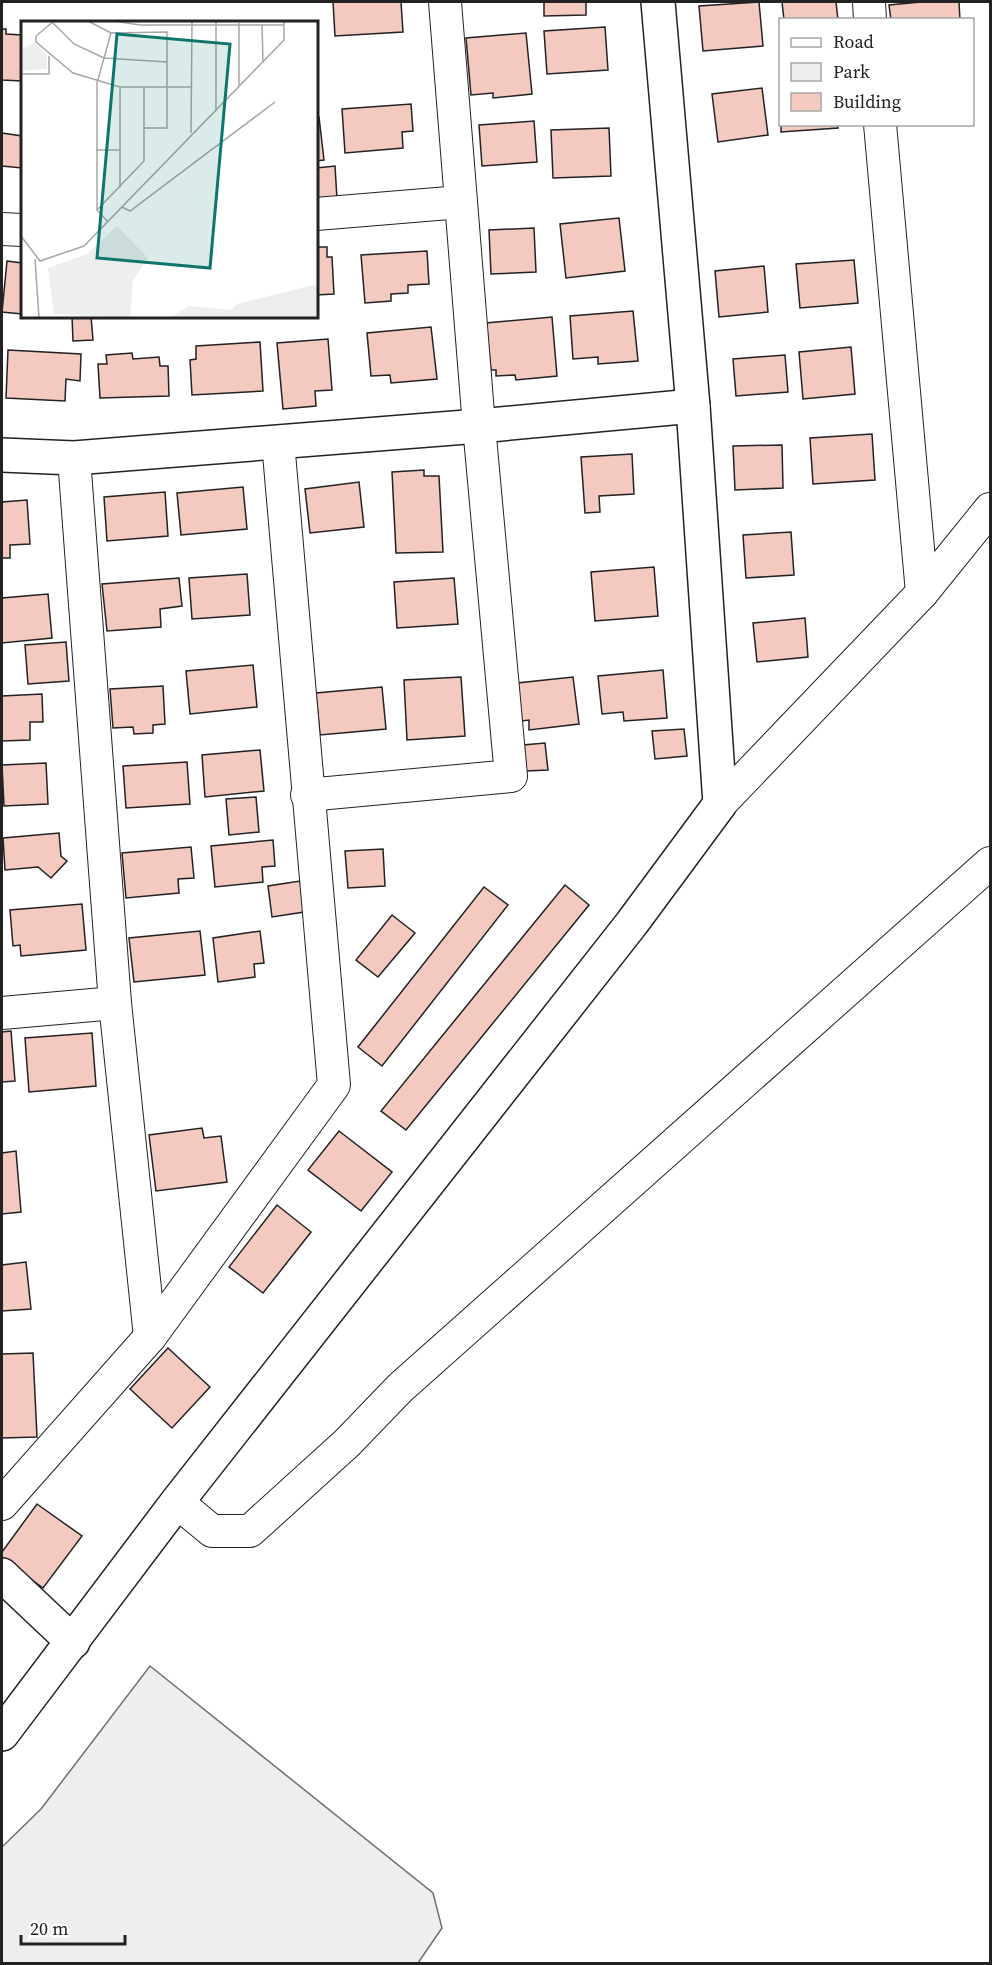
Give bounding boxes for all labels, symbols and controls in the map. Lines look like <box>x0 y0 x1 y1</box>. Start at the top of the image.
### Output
legend <box>779 18 974 126</box>
inset map <box>21 21 318 318</box>
text: Road <box>833 29 874 54</box>
text: Park <box>833 59 870 84</box>
text: Building <box>833 89 901 114</box>
scale bar <box>21 1908 124 1946</box>
text: 20 m <box>30 1916 68 1941</box>

